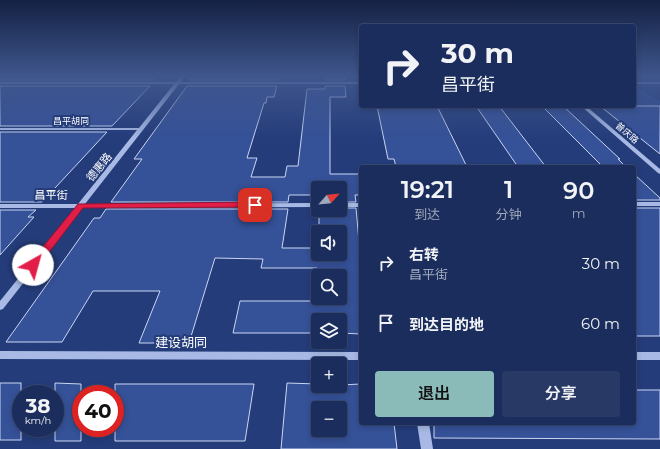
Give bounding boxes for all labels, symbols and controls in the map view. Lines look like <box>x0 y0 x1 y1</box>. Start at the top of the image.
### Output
text: 30 m <box>441 36 514 70</box>
icon: right <box>375 40 427 92</box>
text: 昌平街 <box>441 74 495 96</box>
street label: 昌平胡同 <box>53 115 89 126</box>
street label: 普庆路 <box>614 120 641 146</box>
street label: 德惠路 <box>83 150 115 184</box>
text: 19:21 <box>401 175 454 204</box>
text: 1 <box>504 175 513 204</box>
text: 90 <box>563 176 594 205</box>
north arrow <box>311 181 347 217</box>
map controls <box>311 181 347 437</box>
street label: 昌平街 <box>35 188 68 202</box>
pin <box>238 188 272 222</box>
icon: arrive <box>244 194 266 216</box>
text: m <box>572 205 586 221</box>
text: 到达 <box>414 206 440 222</box>
text: 分钟 <box>495 206 521 222</box>
button: sound <box>311 225 347 261</box>
position arrow <box>12 244 54 286</box>
text: 右转 <box>409 245 439 264</box>
icon: right <box>375 252 397 274</box>
text: 30 m <box>582 254 620 273</box>
text: 昌平街 <box>409 266 448 282</box>
button: search <box>311 269 347 305</box>
icon: arrive <box>375 312 397 334</box>
button: layers <box>311 313 347 349</box>
text: 60 m <box>581 314 620 333</box>
text: 到达目的地 <box>409 315 484 334</box>
street label: 建设胡同 <box>155 334 207 350</box>
button: + <box>311 357 347 393</box>
button: 退出 <box>375 371 494 417</box>
button: 分享 <box>502 371 620 417</box>
speed limit sign: 40 <box>72 385 124 437</box>
text: 38 <box>25 394 51 418</box>
button: − <box>311 401 347 437</box>
text: km/h <box>25 414 51 427</box>

